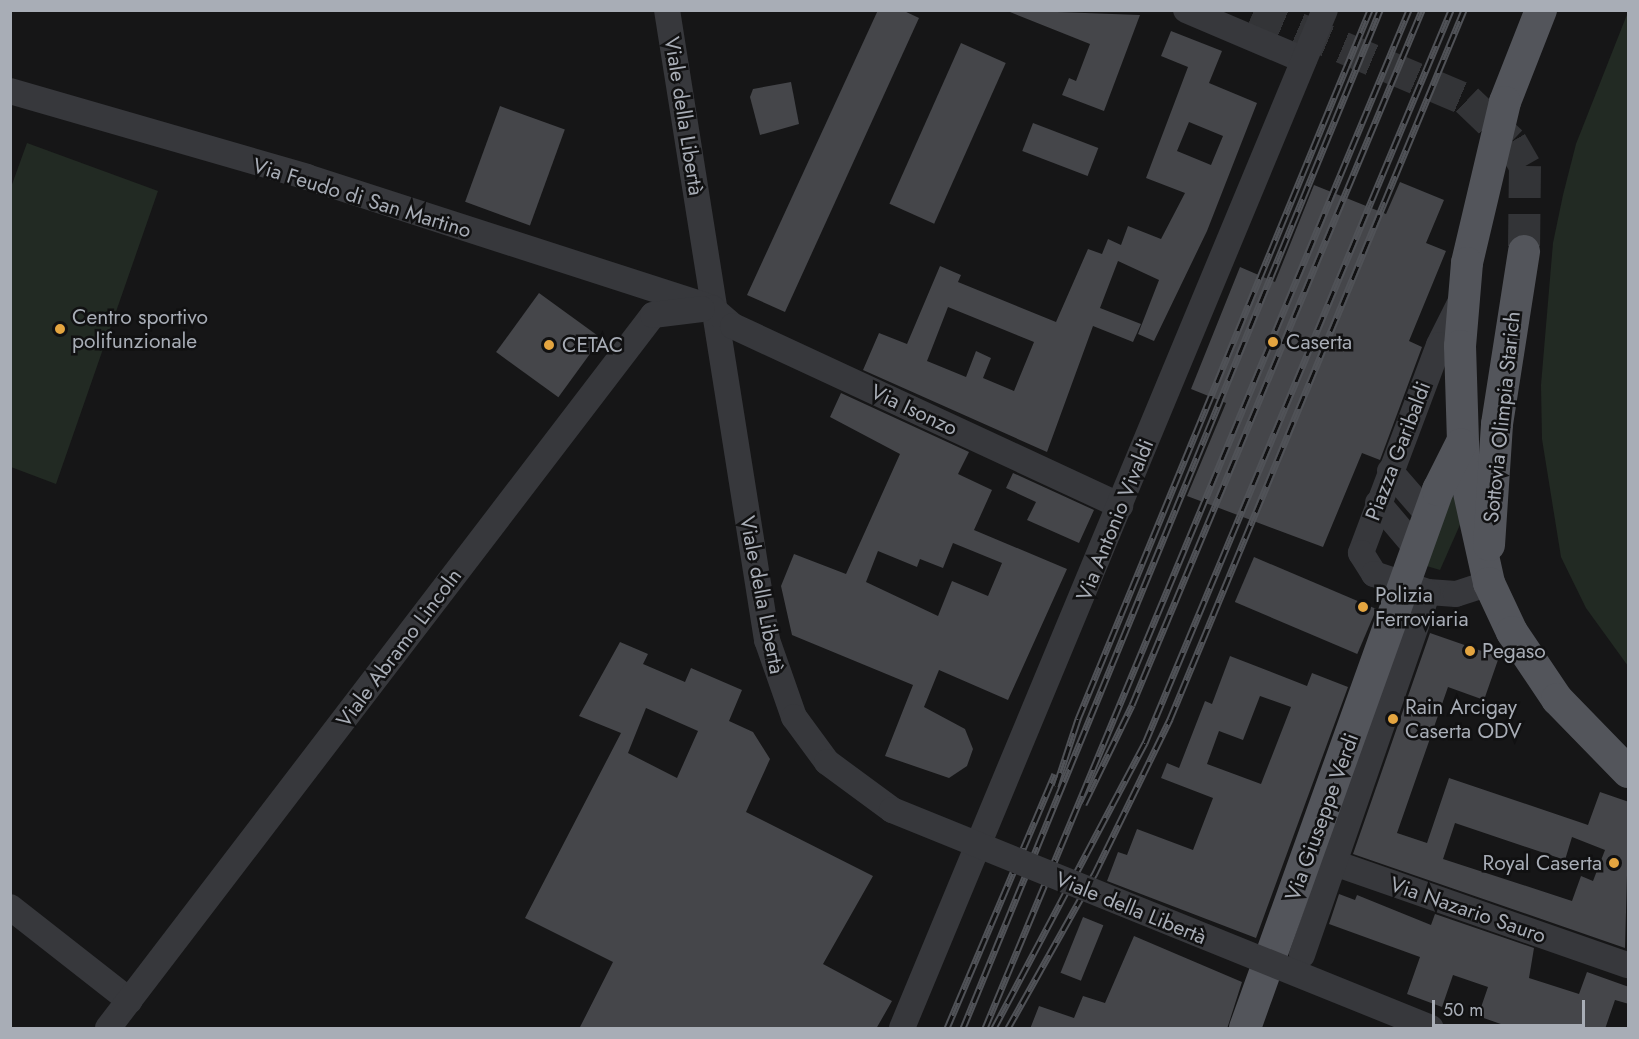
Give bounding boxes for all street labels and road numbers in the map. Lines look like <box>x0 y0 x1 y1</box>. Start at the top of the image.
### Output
street label: Viale della Libertà <box>659 35 709 197</box>
street label: Via Feudo di San Martino <box>250 153 474 243</box>
street label: Sottovia Olimpia Starich <box>1478 310 1526 524</box>
street label: Piazza Garibaldi <box>1360 378 1436 524</box>
street label: Via Isonzo <box>867 379 961 441</box>
street label: Via Antonio Vivaldi <box>1071 435 1159 605</box>
street label: Viale della Libertà <box>734 514 790 676</box>
street label: Viale Abramo Lincoln <box>331 564 467 732</box>
street label: Via Giuseppe Verdi <box>1280 730 1364 904</box>
street label: Viale della Libertà <box>1052 866 1210 950</box>
street label: Via Nazario Sauro <box>1387 872 1549 948</box>

